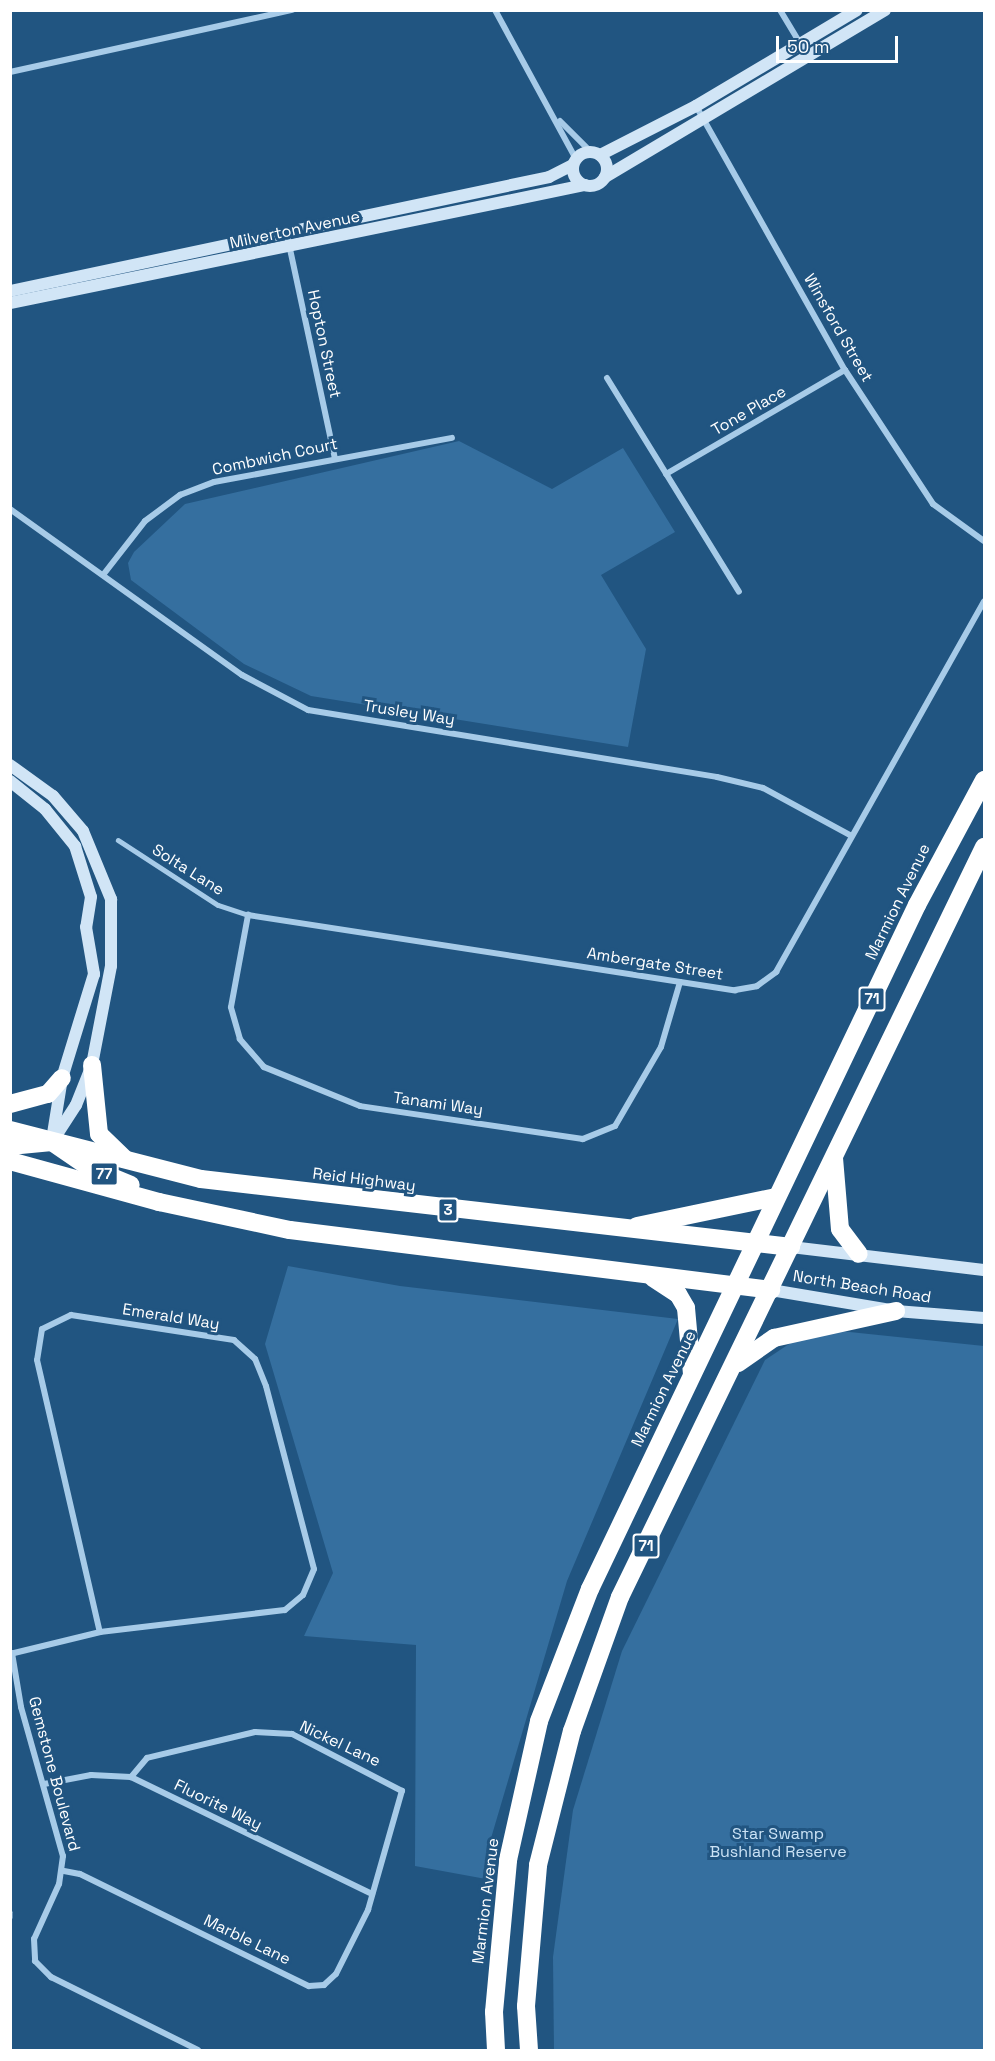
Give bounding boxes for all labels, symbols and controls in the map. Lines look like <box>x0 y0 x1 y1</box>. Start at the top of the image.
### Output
scale bar <box>779 24 900 62</box>
text: 50 m <box>787 35 829 58</box>
street label: Milverton Avenue <box>228 207 362 253</box>
street label: Winsford Street <box>799 271 877 385</box>
street label: Hopton Street <box>303 288 345 400</box>
street label: Tone Place <box>708 382 790 440</box>
street label: Combwich Court <box>211 434 339 480</box>
street label: Trusley Way <box>362 696 456 730</box>
street label: Solta Lane <box>148 840 228 900</box>
street label: Marmion Avenue <box>862 841 934 963</box>
street label: Ambergate Street <box>585 944 725 984</box>
road number: 71 <box>858 987 886 1011</box>
street label: Tanami Way <box>392 1088 484 1120</box>
road number: 77 <box>89 1162 119 1186</box>
street label: Reid Highway <box>311 1164 417 1196</box>
road number: 3 <box>436 1198 460 1222</box>
street label: North Beach Road <box>792 1267 932 1307</box>
street label: Emerald Way <box>121 1300 221 1334</box>
street label: Marmion Avenue <box>628 1328 700 1450</box>
road number: 71 <box>632 1534 660 1558</box>
street label: Gemstone Boulevard <box>24 1695 84 1853</box>
street label: Nickel Lane <box>297 1717 383 1771</box>
street label: Fluorite Way <box>171 1775 265 1835</box>
park label: Star Swamp Bushland Reserve <box>709 1824 847 1862</box>
street label: Marmion Avenue <box>469 1837 503 1965</box>
street label: Marble Lane <box>201 1911 293 1969</box>

